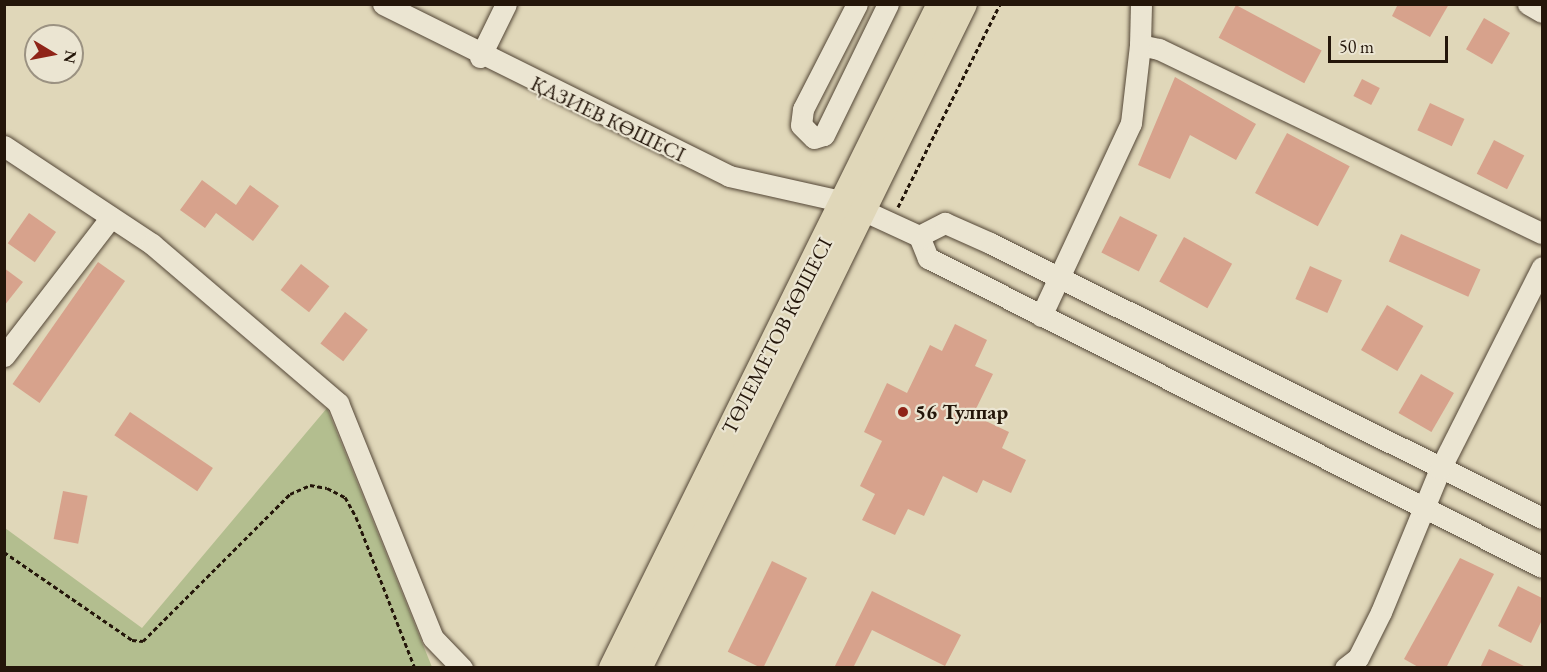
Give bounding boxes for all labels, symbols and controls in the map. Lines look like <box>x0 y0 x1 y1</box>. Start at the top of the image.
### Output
north arrow <box>24 24 84 84</box>
scale bar <box>1331 24 1451 62</box>
text: 50 m <box>1339 35 1374 58</box>
text: N <box>59 49 82 65</box>
street label: ҚАЗИЕВ КӨШЕСІ <box>527 71 689 167</box>
street label: ТӨЛЕМЕТОВ КӨШЕСІ <box>716 233 838 439</box>
place label: 56 Тулпар <box>915 399 1008 425</box>
marker: 56 Тулпар <box>896 405 910 419</box>

